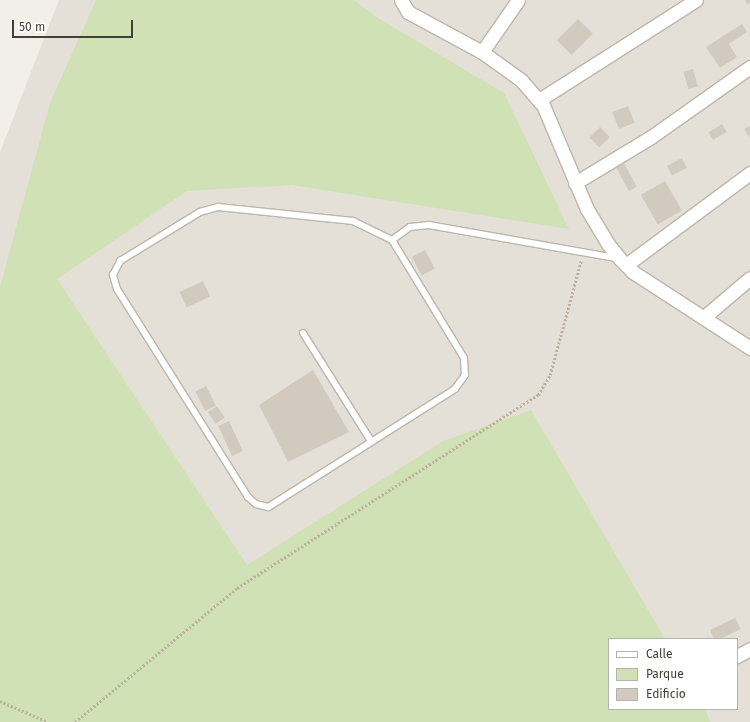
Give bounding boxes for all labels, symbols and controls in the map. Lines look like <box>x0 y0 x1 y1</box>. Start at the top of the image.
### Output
scale bar <box>14 12 135 38</box>
text: 50 m <box>19 20 45 34</box>
legend <box>608 638 738 710</box>
text: Calle <box>646 647 673 661</box>
text: Parque <box>646 667 684 681</box>
text: Edificio <box>646 687 686 701</box>

